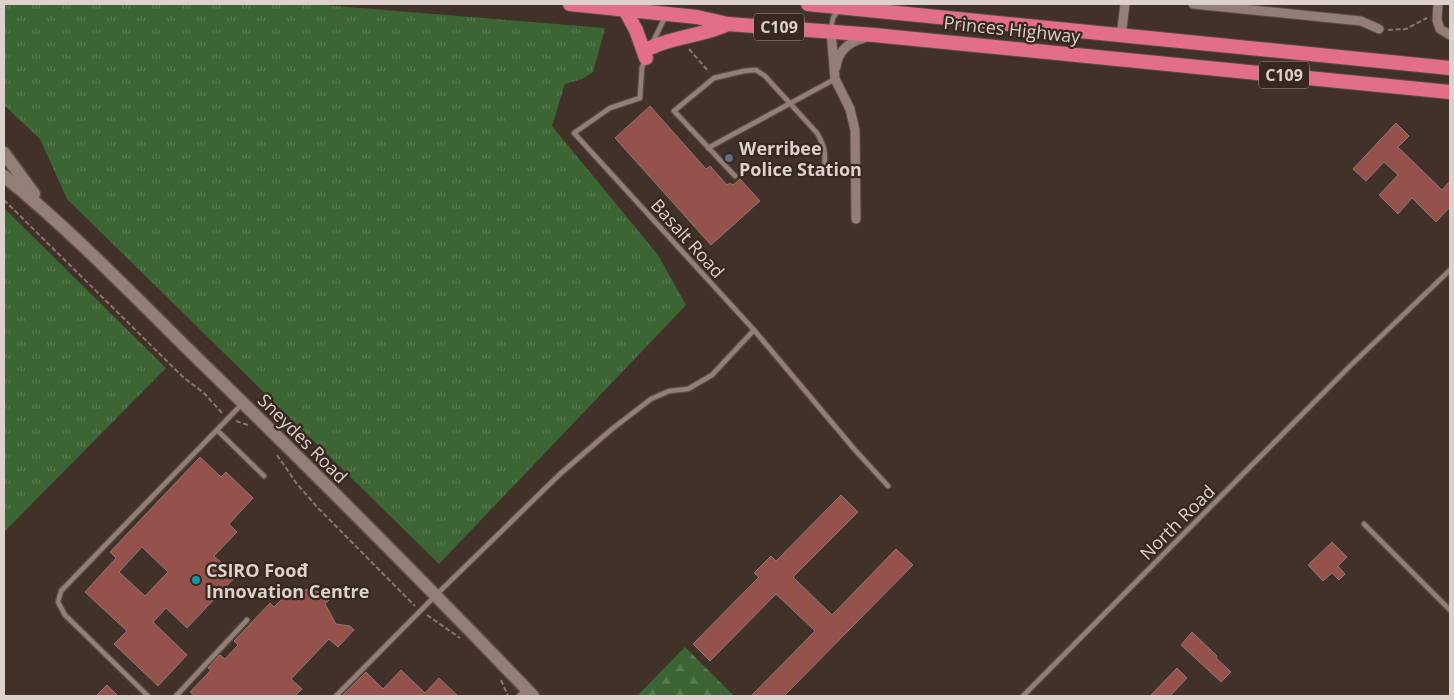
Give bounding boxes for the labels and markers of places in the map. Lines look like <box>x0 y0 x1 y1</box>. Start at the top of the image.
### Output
place label: Werribee Police Station <box>739 136 862 181</box>
marker: Werribee Police Station <box>723 152 735 164</box>
place label: CSIRO Foođ Innovation Centre <box>206 558 369 603</box>
marker: CSIRO Foođ Innovation Centre <box>190 574 202 586</box>

